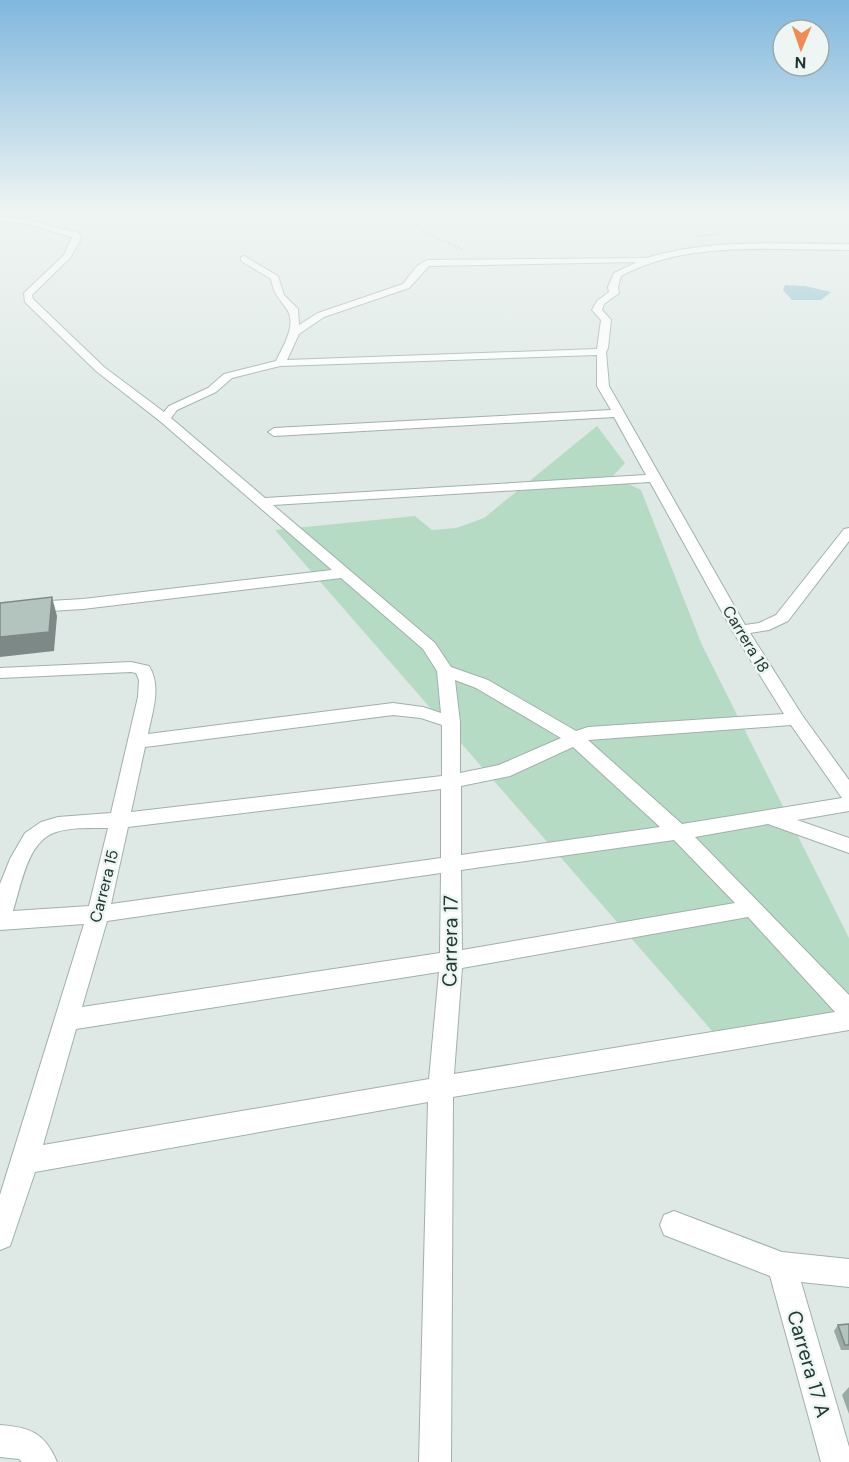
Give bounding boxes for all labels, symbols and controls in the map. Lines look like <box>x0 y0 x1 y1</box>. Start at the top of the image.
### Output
north arrow <box>771 18 831 78</box>
text: N <box>794 52 807 73</box>
street label: Carrera 18 <box>718 602 774 676</box>
street label: Carrera 15 <box>85 847 123 925</box>
street label: Carrera 17 <box>436 895 464 987</box>
street label: Carrera 17 A <box>781 1307 837 1421</box>

